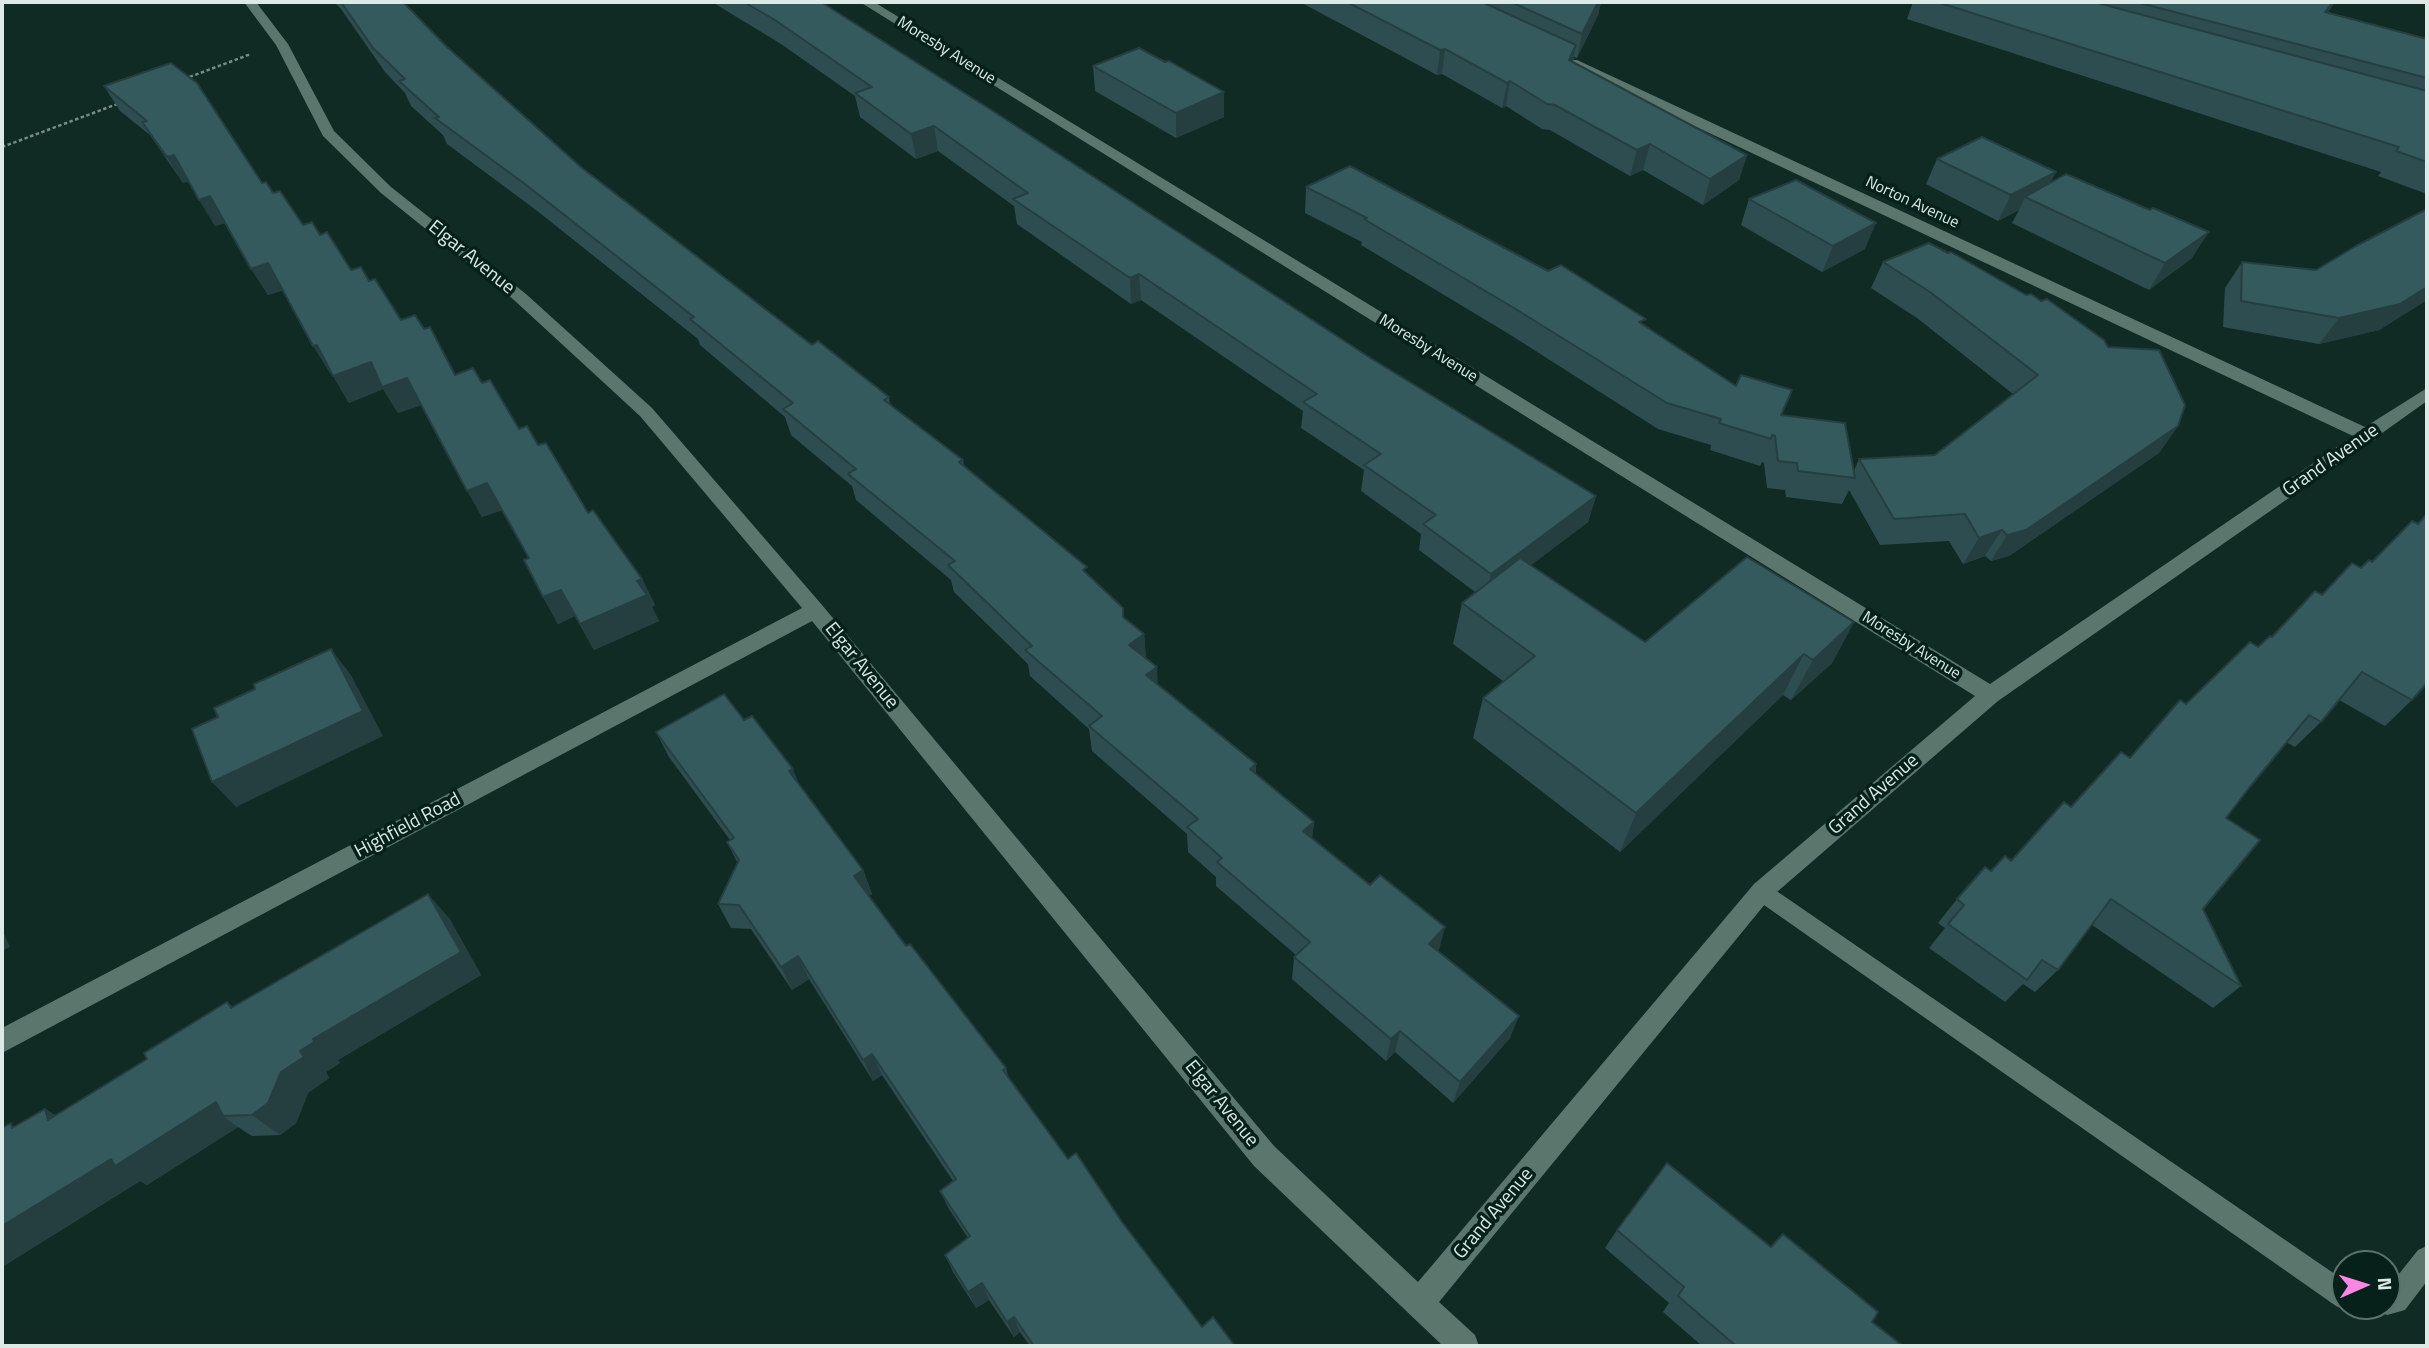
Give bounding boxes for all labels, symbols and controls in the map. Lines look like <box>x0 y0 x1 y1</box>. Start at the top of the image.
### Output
street label: Moresby Avenue <box>893 13 999 89</box>
street label: Norton Avenue <box>1862 173 1962 233</box>
street label: Elgar Avenue <box>423 216 519 300</box>
street label: Moresby Avenue <box>1375 311 1481 387</box>
street label: Grand Avenue <box>2279 420 2383 502</box>
street label: Moresby Avenue <box>1858 608 1964 684</box>
street label: Elgar Avenue <box>819 618 903 714</box>
street label: Grand Avenue <box>1824 750 1924 840</box>
street label: Highfield Road <box>351 789 465 863</box>
street label: Elgar Avenue <box>1179 1056 1263 1152</box>
street label: Grand Avenue <box>1449 1164 1539 1264</box>
north arrow <box>2331 1250 2401 1320</box>
text: N <box>2371 1277 2400 1291</box>

